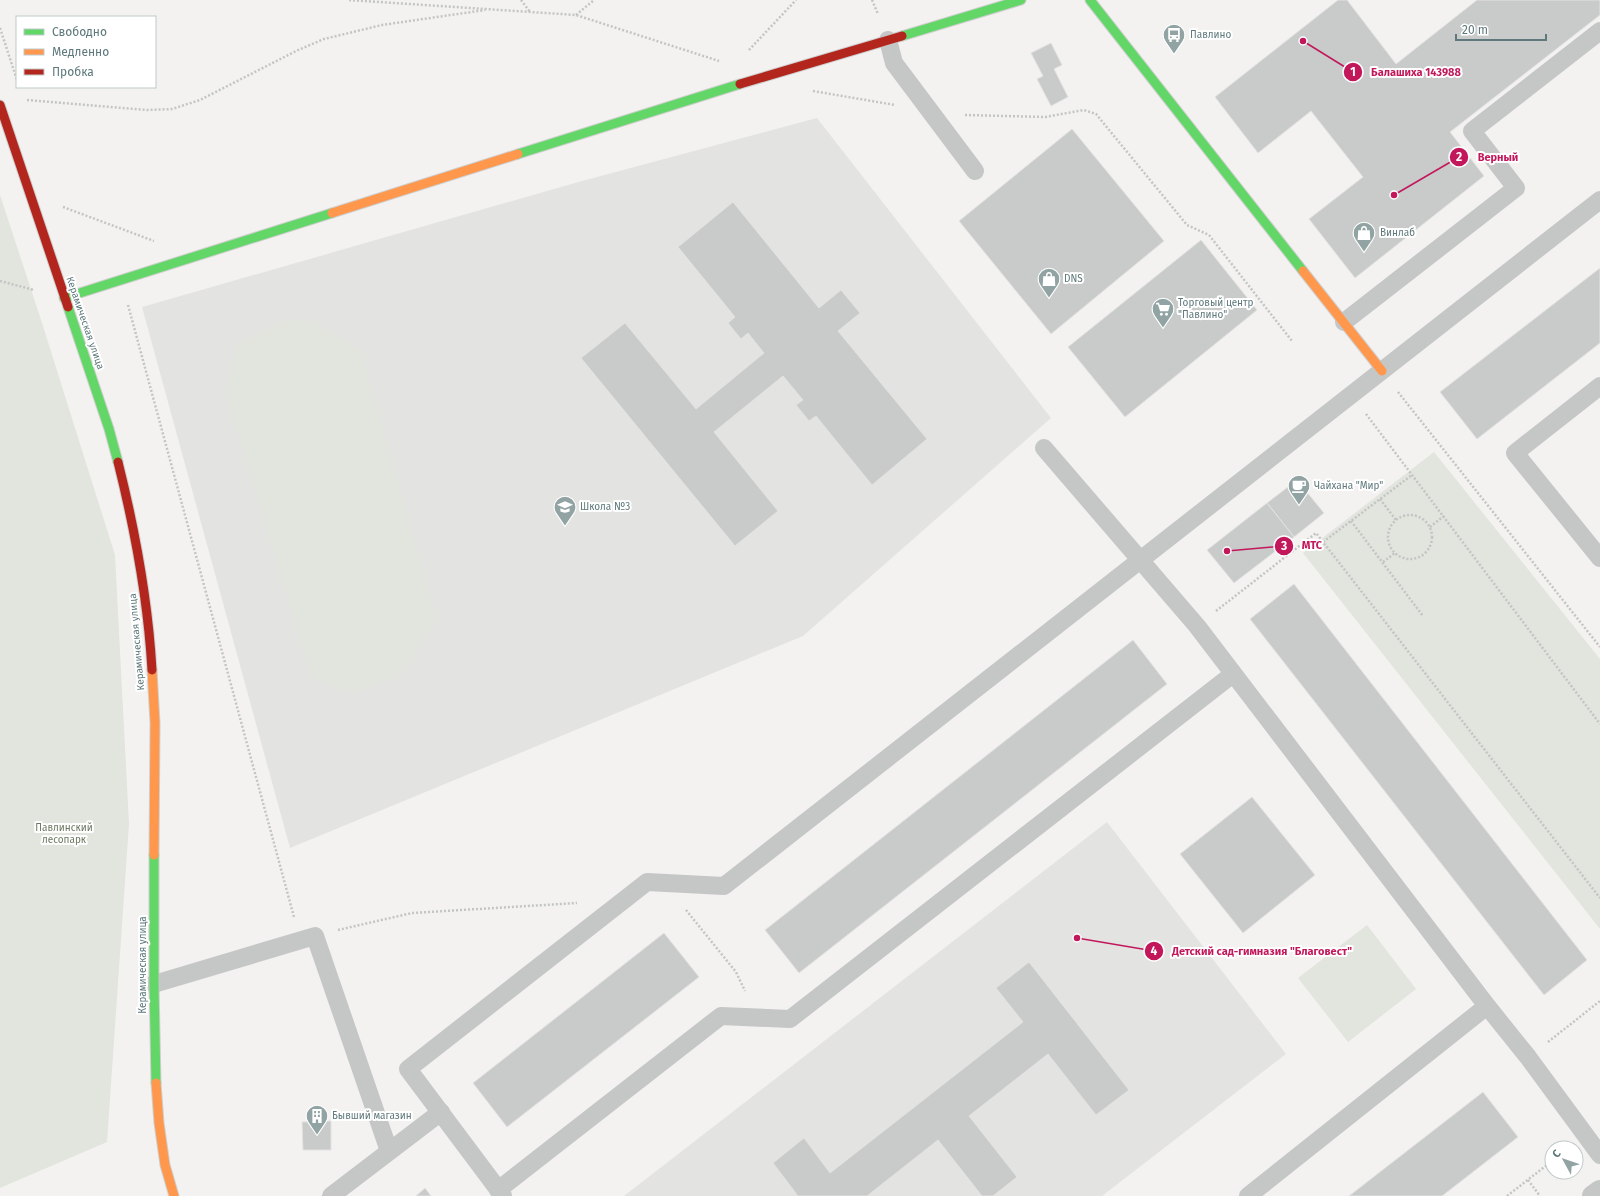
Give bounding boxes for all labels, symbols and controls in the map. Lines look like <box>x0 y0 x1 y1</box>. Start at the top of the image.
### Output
legend <box>16 16 156 88</box>
scale bar <box>1456 16 1546 42</box>
bus stop icon: Павлино <box>1161 22 1187 55</box>
text: 20 m <box>1462 23 1488 37</box>
text: Свободно <box>52 25 107 39</box>
place label: Павлино <box>1190 29 1231 41</box>
text: Медленно <box>52 45 109 59</box>
callout: Балашиха 143988 <box>1343 60 1469 83</box>
text: Пробка <box>52 65 94 79</box>
text: 1 <box>1350 65 1356 79</box>
text: Балашиха 143988 <box>1371 66 1461 79</box>
callout: Верный <box>1449 146 1526 169</box>
text: 2 <box>1456 150 1462 164</box>
text: Верный <box>1478 151 1518 164</box>
shop icon: Винлаб <box>1351 220 1377 253</box>
place label: Винлаб <box>1380 227 1415 239</box>
shop icon: DNS <box>1036 266 1062 299</box>
place label: DNS <box>1064 273 1083 285</box>
street label: Керамическая улица <box>63 275 107 371</box>
supermarket icon: Торговый центр "Павлино" <box>1150 296 1176 329</box>
place label: Торговый центр "Павлино" <box>1178 297 1254 321</box>
cafe icon: Чайхана "Мир" <box>1286 473 1312 506</box>
place label: Чайхана "Мир" <box>1314 480 1383 492</box>
school or university icon: Школа №3 <box>552 494 578 527</box>
place label: Школа №3 <box>580 501 630 513</box>
callout: МТС <box>1274 534 1330 557</box>
text: 3 <box>1280 539 1287 553</box>
text: МТС <box>1302 539 1323 552</box>
street label: Керамическая улица <box>127 593 147 691</box>
park label: Павлинский лесопарк <box>35 822 93 846</box>
street label: Керамическая улица <box>137 916 149 1014</box>
callout: Детский сад-гимназия "Благовест" <box>1144 939 1360 962</box>
text: 4 <box>1151 944 1158 958</box>
text: Детский сад-гимназия "Благовест" <box>1171 945 1352 958</box>
building icon: Бывший магазин <box>304 1103 330 1136</box>
place label: Бывший магазин <box>332 1110 412 1122</box>
north arrow <box>1544 1140 1584 1180</box>
text: С <box>1550 1147 1564 1160</box>

